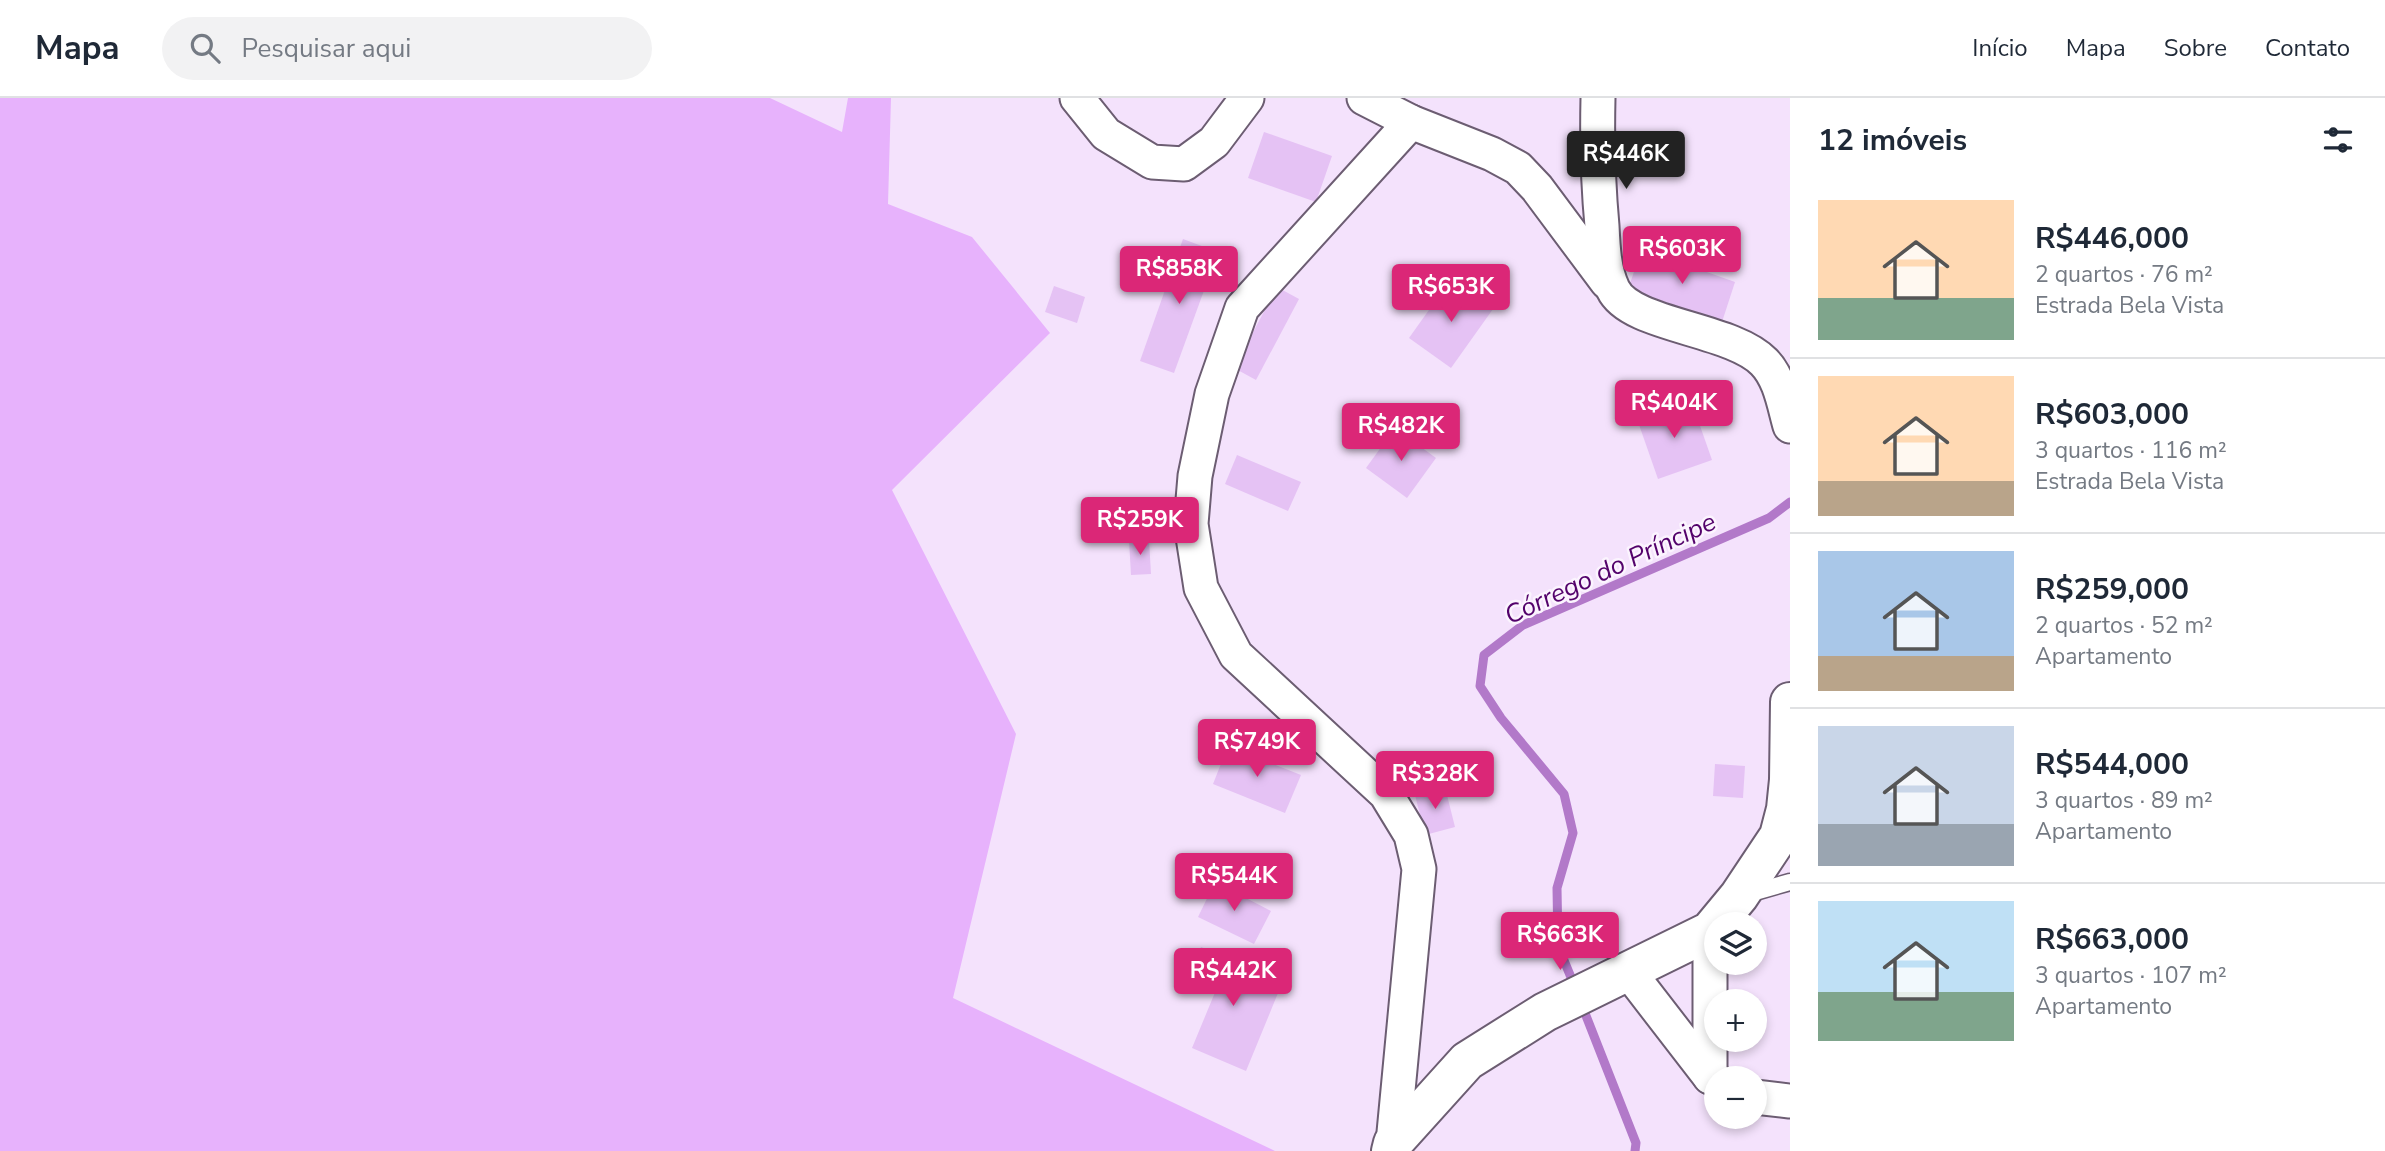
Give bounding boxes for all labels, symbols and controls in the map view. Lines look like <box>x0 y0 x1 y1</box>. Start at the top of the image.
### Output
search box <box>162 17 652 80</box>
text: Mapa <box>35 26 120 71</box>
icon: search <box>186 29 224 67</box>
text: Pesquisar aqui <box>242 31 411 66</box>
text: Início <box>1972 32 2028 64</box>
text: Mapa <box>2066 32 2126 64</box>
text: Sobre <box>2164 32 2227 64</box>
text: Contato <box>2265 32 2350 64</box>
text: 12 imóveis <box>1818 120 1967 161</box>
icon: filters <box>2319 121 2357 159</box>
pin: R$446K <box>1569 132 1683 191</box>
text: R$446K <box>1583 138 1669 169</box>
text: R$446,000 <box>2035 218 2189 259</box>
pin: R$603K <box>1625 226 1739 286</box>
icon: home <box>1874 228 1958 312</box>
text: R$603K <box>1639 233 1725 264</box>
pin: R$858K <box>1122 246 1236 306</box>
text: R$858K <box>1136 253 1222 284</box>
text: 2 quartos · 76 m² <box>2035 259 2213 290</box>
pin: R$653K <box>1394 264 1508 324</box>
text: R$653K <box>1408 271 1494 302</box>
text: Estrada Bela Vista <box>2035 290 2224 321</box>
pin: R$404K <box>1617 380 1731 440</box>
text: R$404K <box>1631 387 1717 418</box>
text: R$603,000 <box>2035 394 2189 435</box>
pin: R$482K <box>1344 404 1458 463</box>
icon: home <box>1874 404 1958 488</box>
text: R$482K <box>1358 410 1444 441</box>
text: 3 quartos · 116 m² <box>2035 435 2227 466</box>
text: Estrada Bela Vista <box>2035 466 2224 497</box>
pin: R$259K <box>1083 498 1197 557</box>
text: R$259K <box>1097 504 1183 535</box>
water label: Córrego do Príncipe <box>1499 504 1722 633</box>
text: R$259,000 <box>2035 569 2189 610</box>
icon: home <box>1874 579 1958 663</box>
text: 2 quartos · 52 m² <box>2035 610 2213 641</box>
text: Apartamento <box>2035 641 2172 672</box>
pin: R$749K <box>1200 720 1314 779</box>
text: R$749K <box>1214 726 1300 757</box>
text: R$544,000 <box>2035 744 2189 785</box>
pin: R$328K <box>1378 752 1492 811</box>
icon: home <box>1874 754 1958 838</box>
text: R$328K <box>1392 758 1478 789</box>
text: 3 quartos · 89 m² <box>2035 785 2213 816</box>
text: Apartamento <box>2035 816 2172 847</box>
pin: R$544K <box>1177 854 1291 913</box>
text: R$544K <box>1191 860 1277 891</box>
pin: R$663K <box>1503 912 1617 972</box>
map controls <box>1704 912 1767 1129</box>
button: layers <box>1704 912 1767 975</box>
text: R$663K <box>1517 919 1603 950</box>
text: R$663,000 <box>2035 919 2189 960</box>
icon: home <box>1874 929 1958 1013</box>
pin: R$442K <box>1176 948 1290 1008</box>
text: R$442K <box>1190 955 1276 986</box>
text: 3 quartos · 107 m² <box>2035 960 2227 991</box>
button: + <box>1704 989 1767 1052</box>
text: Apartamento <box>2035 991 2172 1022</box>
button: − <box>1704 1066 1767 1129</box>

